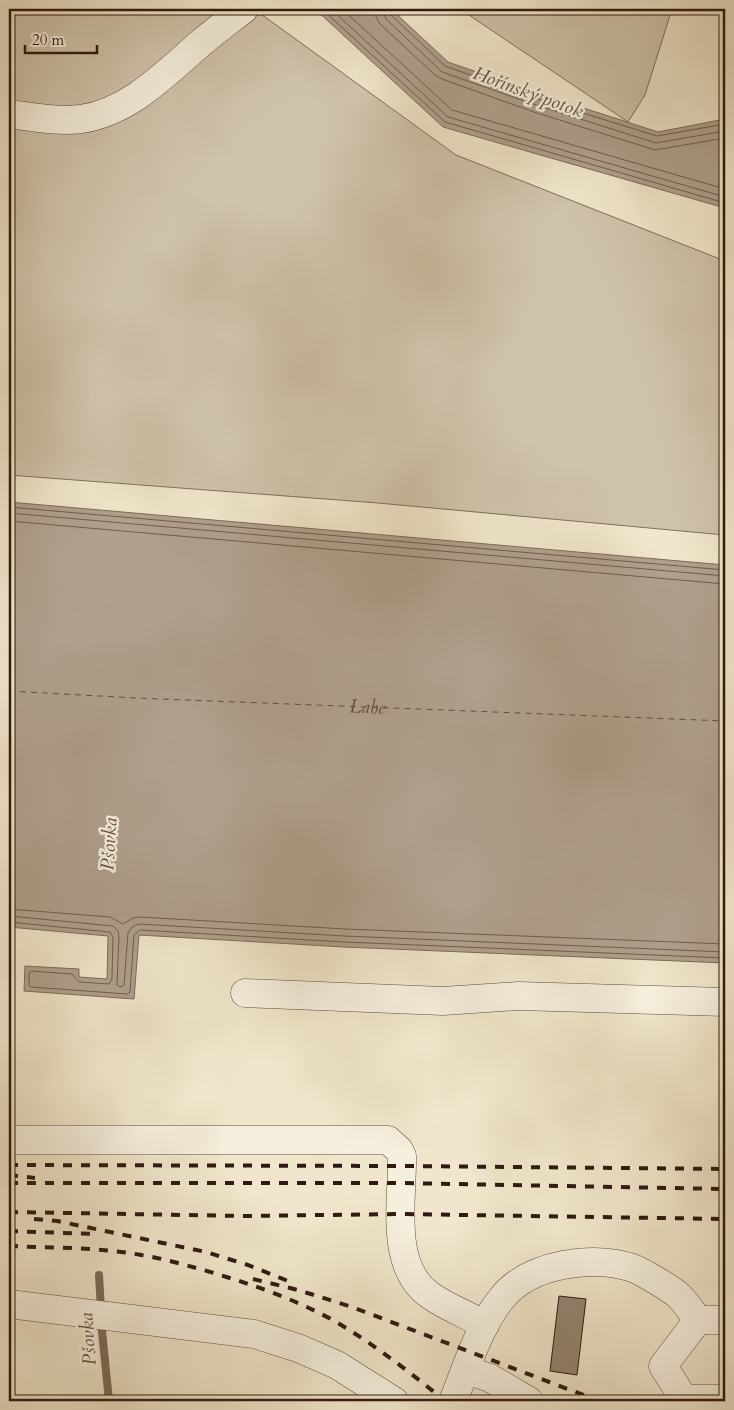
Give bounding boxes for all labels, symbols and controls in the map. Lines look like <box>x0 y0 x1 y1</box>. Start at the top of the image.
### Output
scale bar <box>25 22 98 54</box>
text: 20 m <box>32 30 64 50</box>
water label: Hořínský potok <box>469 60 587 124</box>
water label: Labe <box>349 693 387 721</box>
water label: Pšovka <box>94 816 124 871</box>
water label: Pšovka <box>73 1311 103 1366</box>

